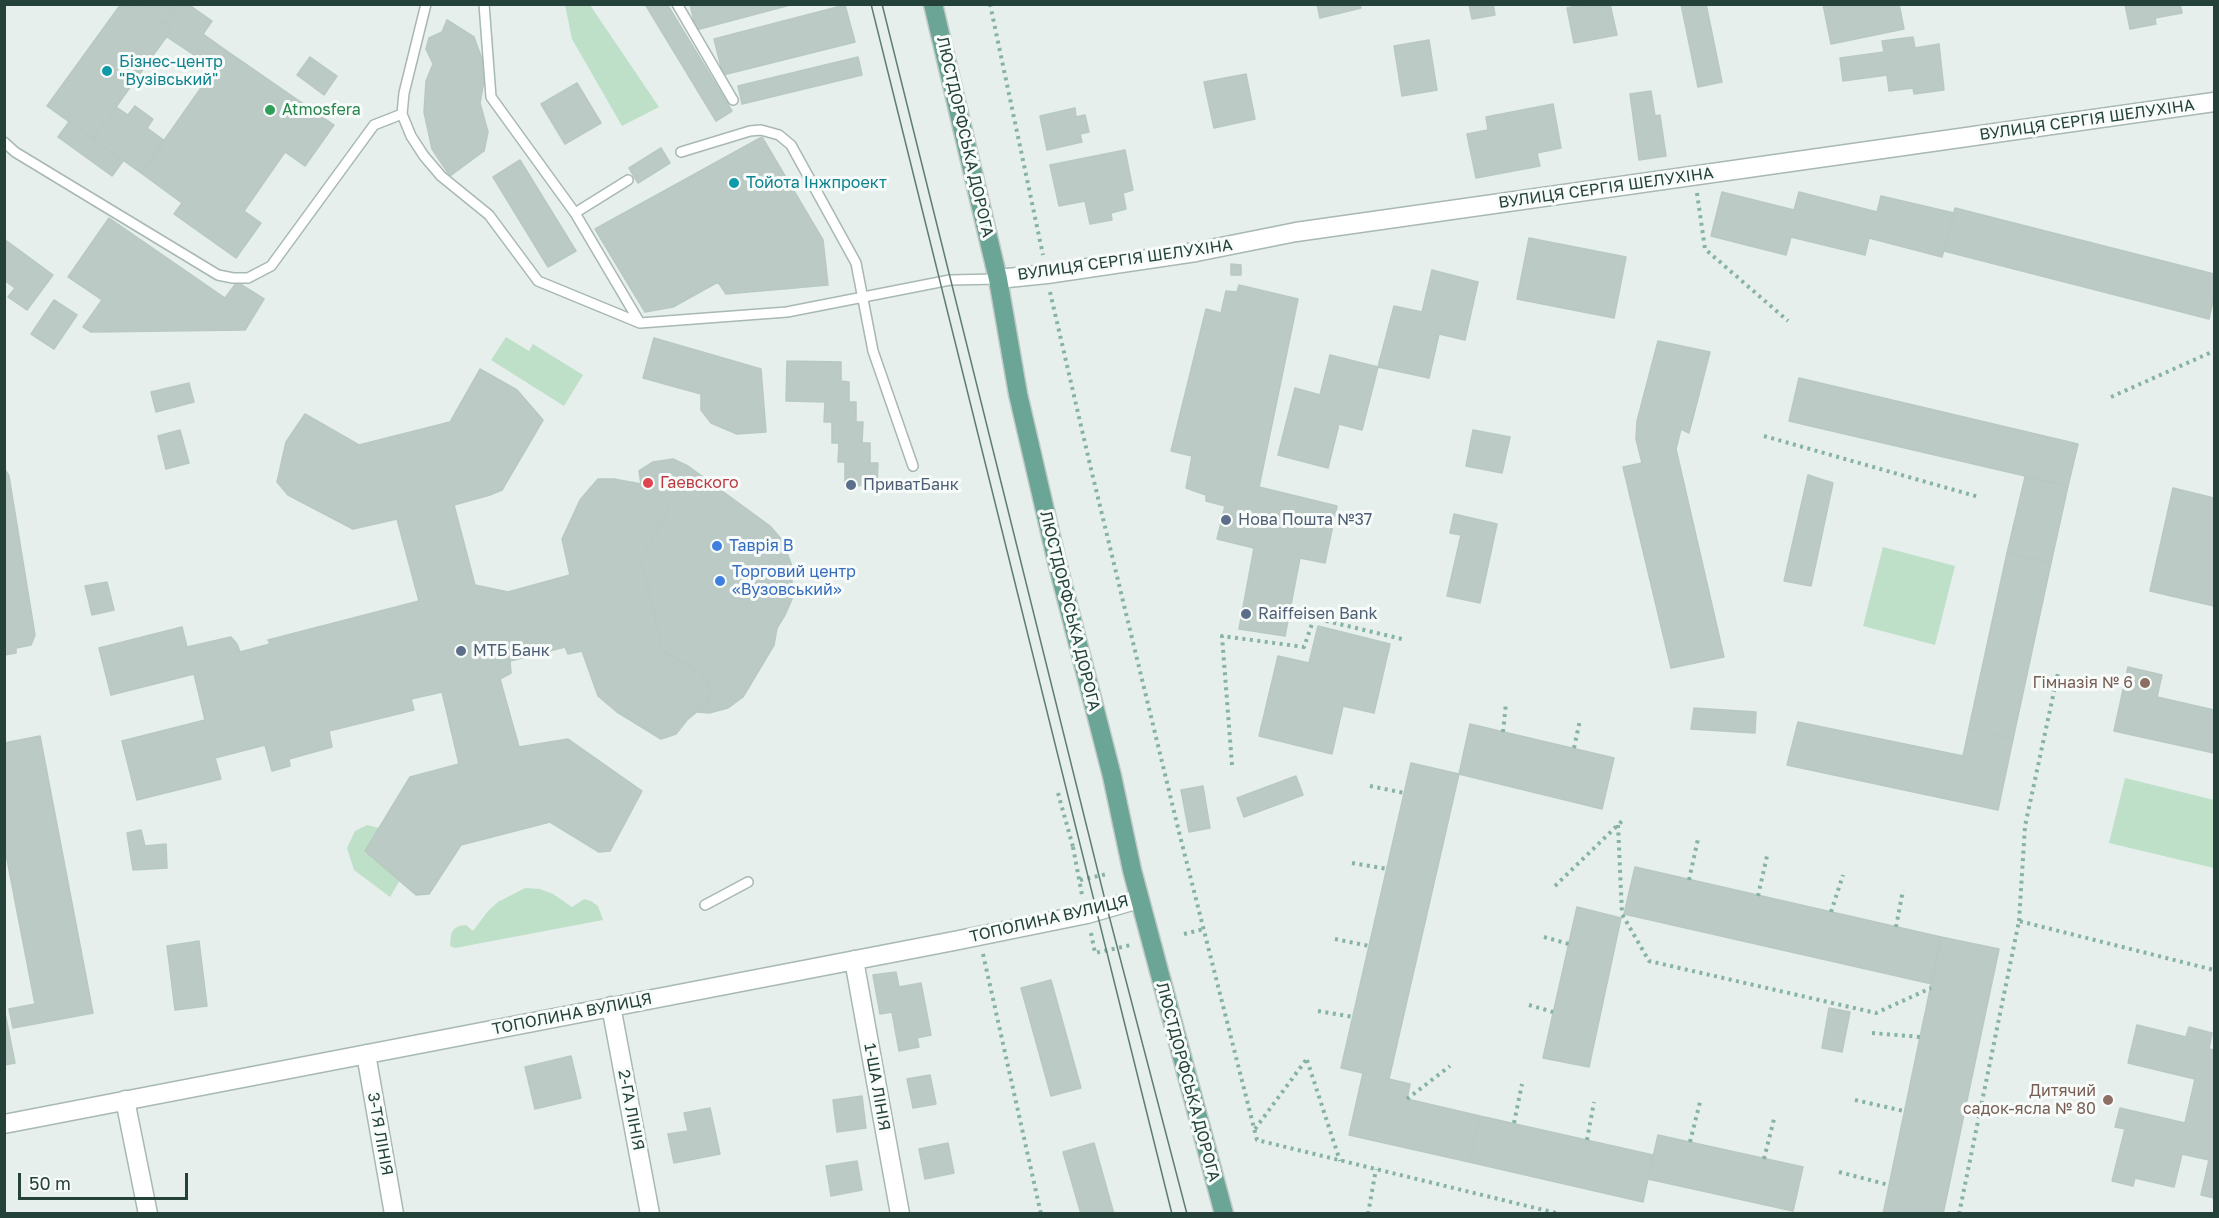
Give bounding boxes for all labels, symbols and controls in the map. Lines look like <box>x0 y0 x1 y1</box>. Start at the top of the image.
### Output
street label: ЛЮСТДОРФСЬКА ДОРОГА <box>933 35 997 239</box>
place label: Бізнес-центр "Вузівський" <box>119 52 223 90</box>
marker: Бізнес-центр "Вузівський" <box>100 64 114 78</box>
street label: ВУЛИЦЯ СЕРГІЯ ШЕЛУХІНА <box>1978 95 2196 145</box>
place label: Atmosfera <box>282 100 361 120</box>
marker: Atmosfera <box>263 103 277 117</box>
street label: ВУЛИЦЯ СЕРГІЯ ШЕЛУХІНА <box>1497 163 1715 213</box>
place label: Тойота Інжпроект <box>746 173 887 193</box>
marker: Тойота Інжпроект <box>727 176 741 190</box>
street label: ВУЛИЦЯ СЕРГІЯ ШЕЛУХІНА <box>1016 235 1234 285</box>
place label: Гаевского <box>660 473 739 493</box>
place label: ПриватБанк <box>863 475 959 495</box>
marker: Гаевского <box>641 476 655 490</box>
marker: ПриватБанк <box>844 478 858 492</box>
street label: ЛЮСТДОРФСЬКА ДОРОГА <box>1036 509 1104 713</box>
place label: Нова Пошта №37 <box>1238 510 1372 530</box>
marker: Нова Пошта №37 <box>1219 513 1233 527</box>
place label: Таврія В <box>729 536 794 556</box>
marker: Таврія В <box>710 539 724 553</box>
place label: Торговий центр «Вузовський» <box>732 562 856 600</box>
marker: Торговий центр «Вузовський» <box>713 574 727 588</box>
place label: Raiffeisen Bank <box>1258 604 1378 624</box>
marker: Raiffeisen Bank <box>1239 607 1253 621</box>
place label: МТБ Банк <box>473 641 550 661</box>
marker: МТБ Банк <box>454 644 468 658</box>
place label: Гімназія № 6 <box>2032 673 2133 693</box>
marker: Гімназія № 6 <box>2138 676 2152 690</box>
street label: ТОПОЛИНА ВУЛИЦЯ <box>968 891 1130 947</box>
street label: ЛЮСТДОРФСЬКА ДОРОГА <box>1152 980 1224 1184</box>
street label: ТОПОЛИНА ВУЛИЦЯ <box>490 989 654 1039</box>
street label: 1-ША ЛІНІЯ <box>860 1042 894 1132</box>
street label: 2-ГА ЛІНІЯ <box>614 1068 648 1152</box>
place label: Дитячий садок-ясла № 80 <box>1963 1081 2096 1119</box>
street label: 3-ТЯ ЛІНІЯ <box>363 1091 397 1177</box>
marker: Дитячий садок-ясла № 80 <box>2101 1093 2115 1107</box>
scale bar <box>21 1161 190 1199</box>
text: 50 m <box>29 1172 71 1194</box>

